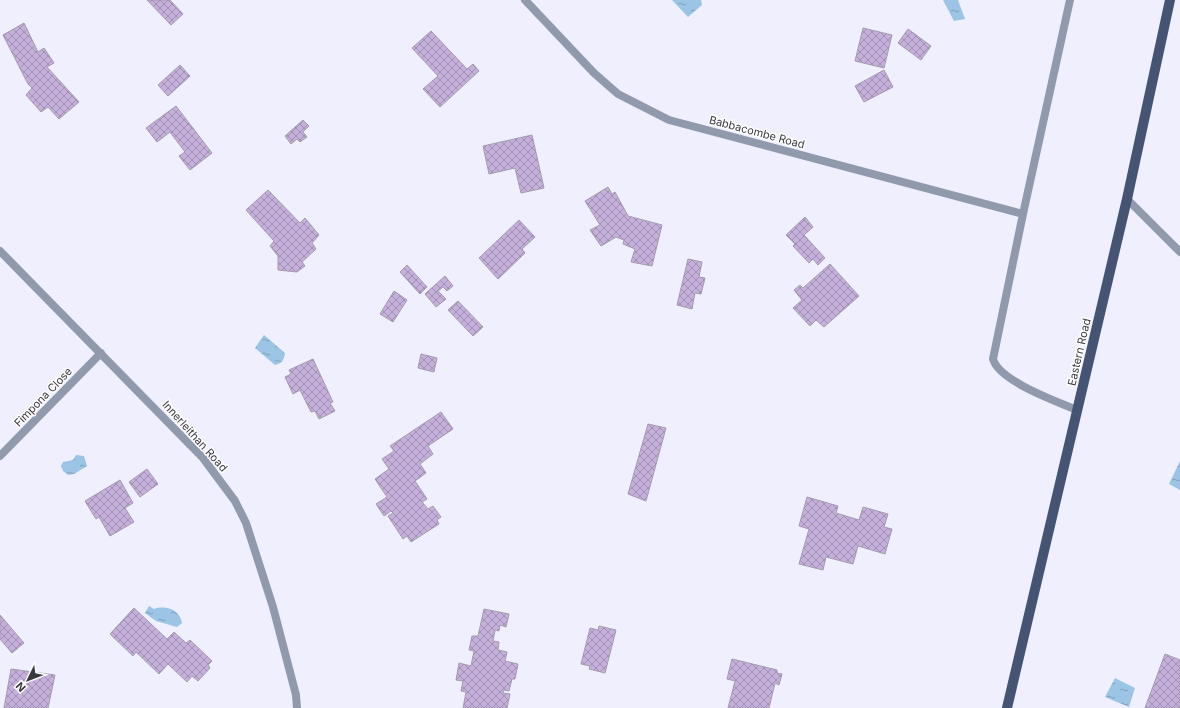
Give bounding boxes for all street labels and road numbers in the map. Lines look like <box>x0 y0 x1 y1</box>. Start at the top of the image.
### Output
street label: Babbacombe Road <box>708 113 806 151</box>
street label: Eastern Road <box>1064 317 1094 387</box>
street label: Fimpona Close <box>11 364 75 430</box>
street label: Innerleithan Road <box>159 398 231 474</box>

